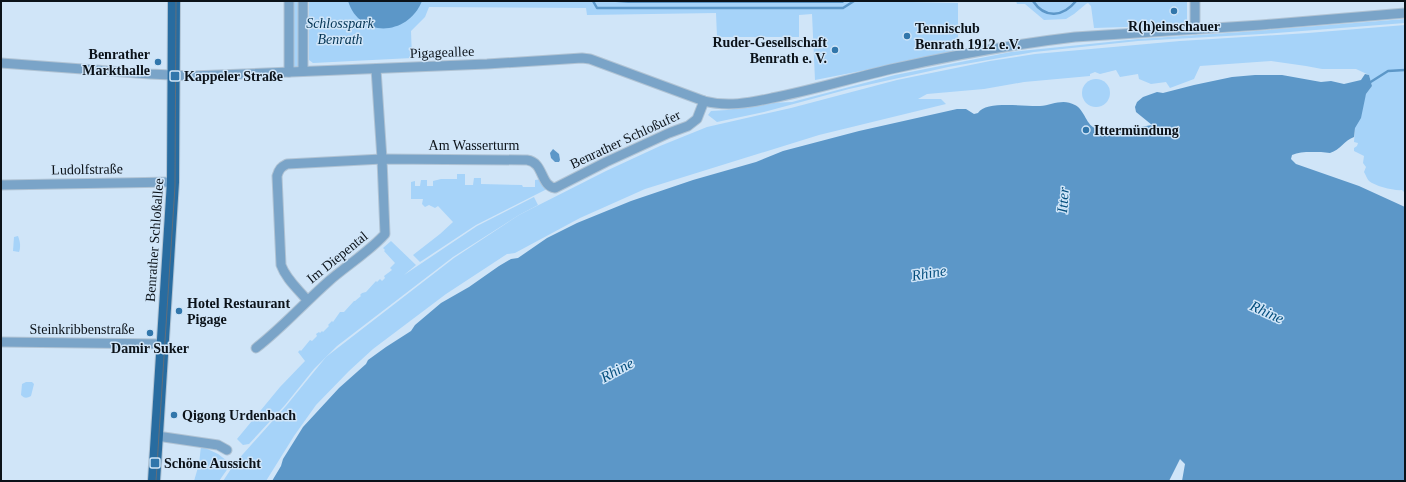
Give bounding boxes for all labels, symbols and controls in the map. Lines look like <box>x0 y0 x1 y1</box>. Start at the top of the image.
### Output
marker: R(h)einschauer <box>1169 6 1179 16</box>
park label: Schlosspark Benrath <box>306 16 375 47</box>
place label: R(h)einschauer <box>1128 19 1220 35</box>
place label: Tennisclub Benrath 1912 e.V. <box>915 21 1021 52</box>
marker: Tennisclub Benrath 1912 e.V. <box>902 31 912 41</box>
place label: Ruder-Gesellschaft Benrath e. V. <box>712 35 827 66</box>
street label: Pigageallee <box>410 44 475 61</box>
marker: Ruder-Gesellschaft Benrath e. V. <box>830 45 840 55</box>
place label: Benrather Markthalle <box>82 47 150 78</box>
marker: Benrather Markthalle <box>153 57 163 67</box>
place label: Kappeler Straße <box>184 69 283 84</box>
marker: Kappeler Straße <box>169 70 181 82</box>
street label: Benrather Schloßufer <box>568 107 683 172</box>
place label: Ittermündung <box>1094 123 1179 138</box>
marker: Ittermündung <box>1081 125 1091 135</box>
street label: Am Wasserturm <box>429 138 519 153</box>
street label: Ludolfstraße <box>51 161 123 178</box>
street label: Benrather Schloßallee <box>143 178 166 302</box>
water label: Itter <box>1054 186 1072 214</box>
street label: Im Diepental <box>304 228 371 286</box>
water label: Rhine <box>909 262 948 284</box>
place label: Hotel Restaurant Pigage <box>187 296 290 327</box>
water label: Rhine <box>1247 297 1287 327</box>
marker: Hotel Restaurant Pigage <box>174 306 184 316</box>
street label: Steinkribbenstraße <box>30 322 134 337</box>
marker: Damir Suker <box>145 328 155 338</box>
place label: Damir Suker <box>111 341 189 356</box>
water label: Rhine <box>597 355 636 386</box>
place label: Qigong Urdenbach <box>182 408 296 423</box>
marker: Qigong Urdenbach <box>169 410 179 420</box>
place label: Schöne Aussicht <box>164 456 261 471</box>
marker: Schöne Aussicht <box>149 457 161 469</box>

